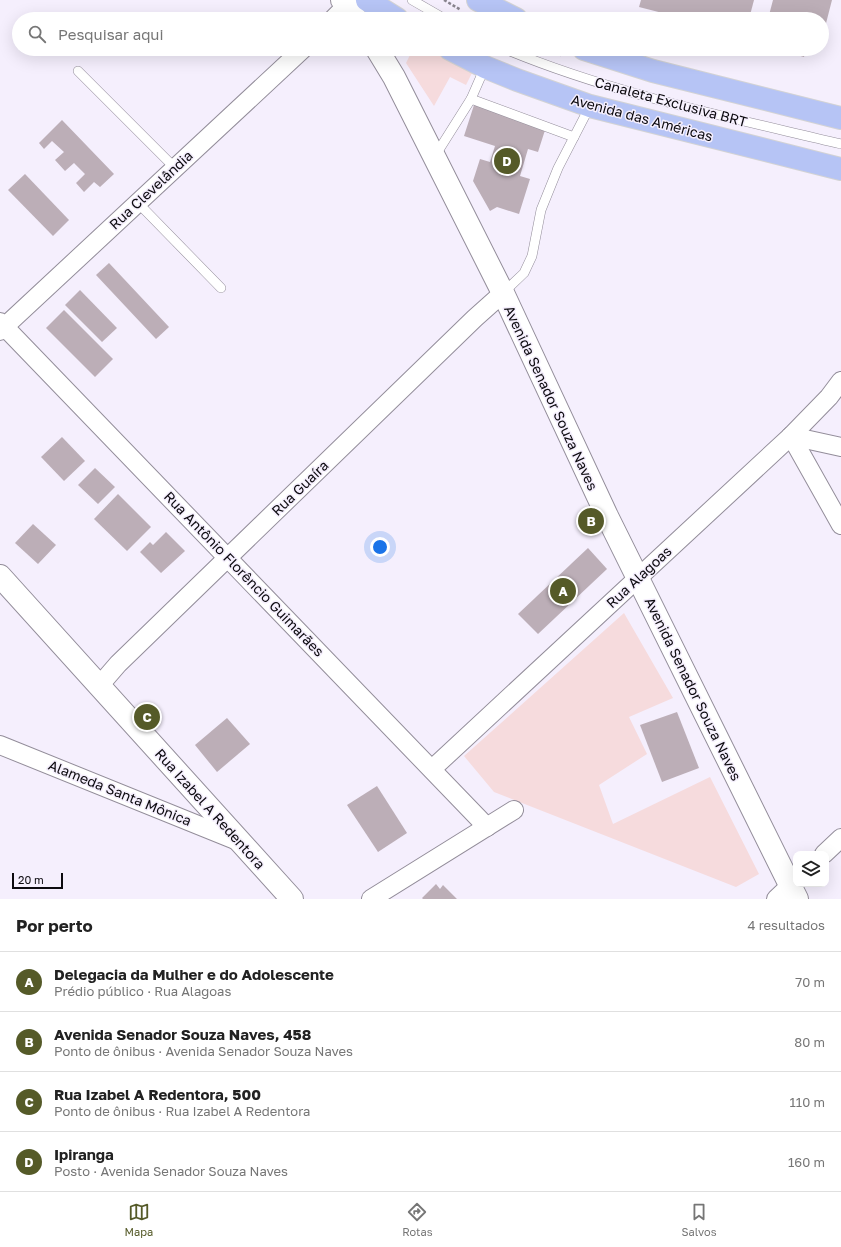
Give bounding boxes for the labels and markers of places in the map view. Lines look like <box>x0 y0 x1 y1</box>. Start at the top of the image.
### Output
pin: D <box>494 146 520 176</box>
pin: B <box>578 506 604 536</box>
pin: A <box>550 576 576 606</box>
pin: C <box>134 702 160 732</box>

